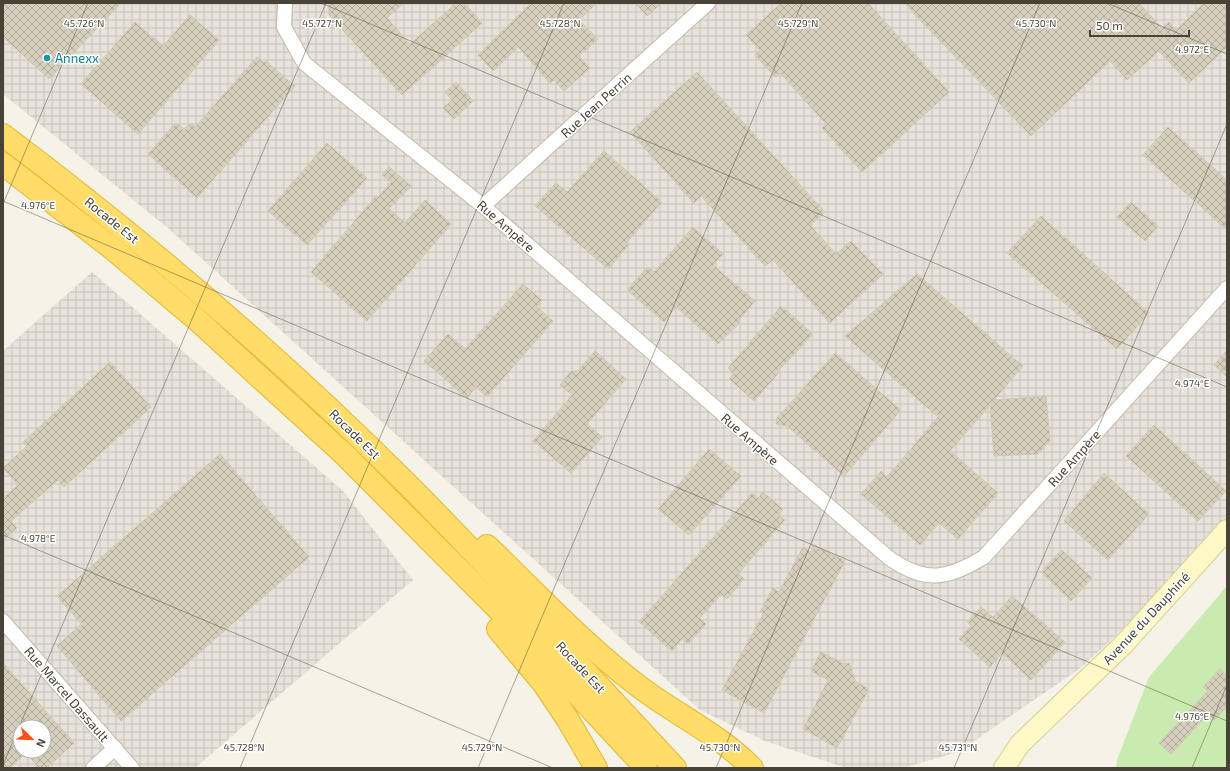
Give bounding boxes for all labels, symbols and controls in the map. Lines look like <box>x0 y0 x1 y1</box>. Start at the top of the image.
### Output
scale bar <box>1090 12 1189 38</box>
text: 45.726°N <box>64 17 104 29</box>
text: 45.727°N <box>302 17 342 29</box>
text: 45.728°N <box>540 17 580 29</box>
text: 45.729°N <box>778 17 818 29</box>
text: 45.730°N <box>1016 17 1056 29</box>
text: 50 m <box>1096 18 1123 32</box>
text: 4.972°E <box>1175 43 1209 55</box>
place label: Annexx <box>55 50 99 66</box>
marker: Annexx <box>42 53 52 63</box>
street label: Rue Jean Perrin <box>557 69 635 141</box>
street label: Rocade Est <box>82 193 142 247</box>
street label: Rue Ampère <box>474 197 538 255</box>
text: 4.976°E <box>21 199 56 211</box>
text: 4.974°E <box>1175 377 1210 389</box>
street label: Rocade Est <box>326 406 384 462</box>
street label: Rue Ampère <box>718 410 782 468</box>
street label: Rue Ampère <box>1044 426 1104 490</box>
text: 4.978°E <box>21 532 56 544</box>
street label: Avenue du Dauphiné <box>1099 569 1193 667</box>
street label: Rocade Est <box>553 638 609 696</box>
street label: Rue Marcel Dassault <box>21 643 113 745</box>
text: 4.976°E <box>1175 710 1210 722</box>
north arrow <box>12 719 52 759</box>
text: N <box>34 737 49 749</box>
text: 45.728°N <box>224 741 264 753</box>
text: 45.729°N <box>462 741 502 753</box>
text: 45.730°N <box>700 741 740 753</box>
text: 45.731°N <box>939 741 977 753</box>

